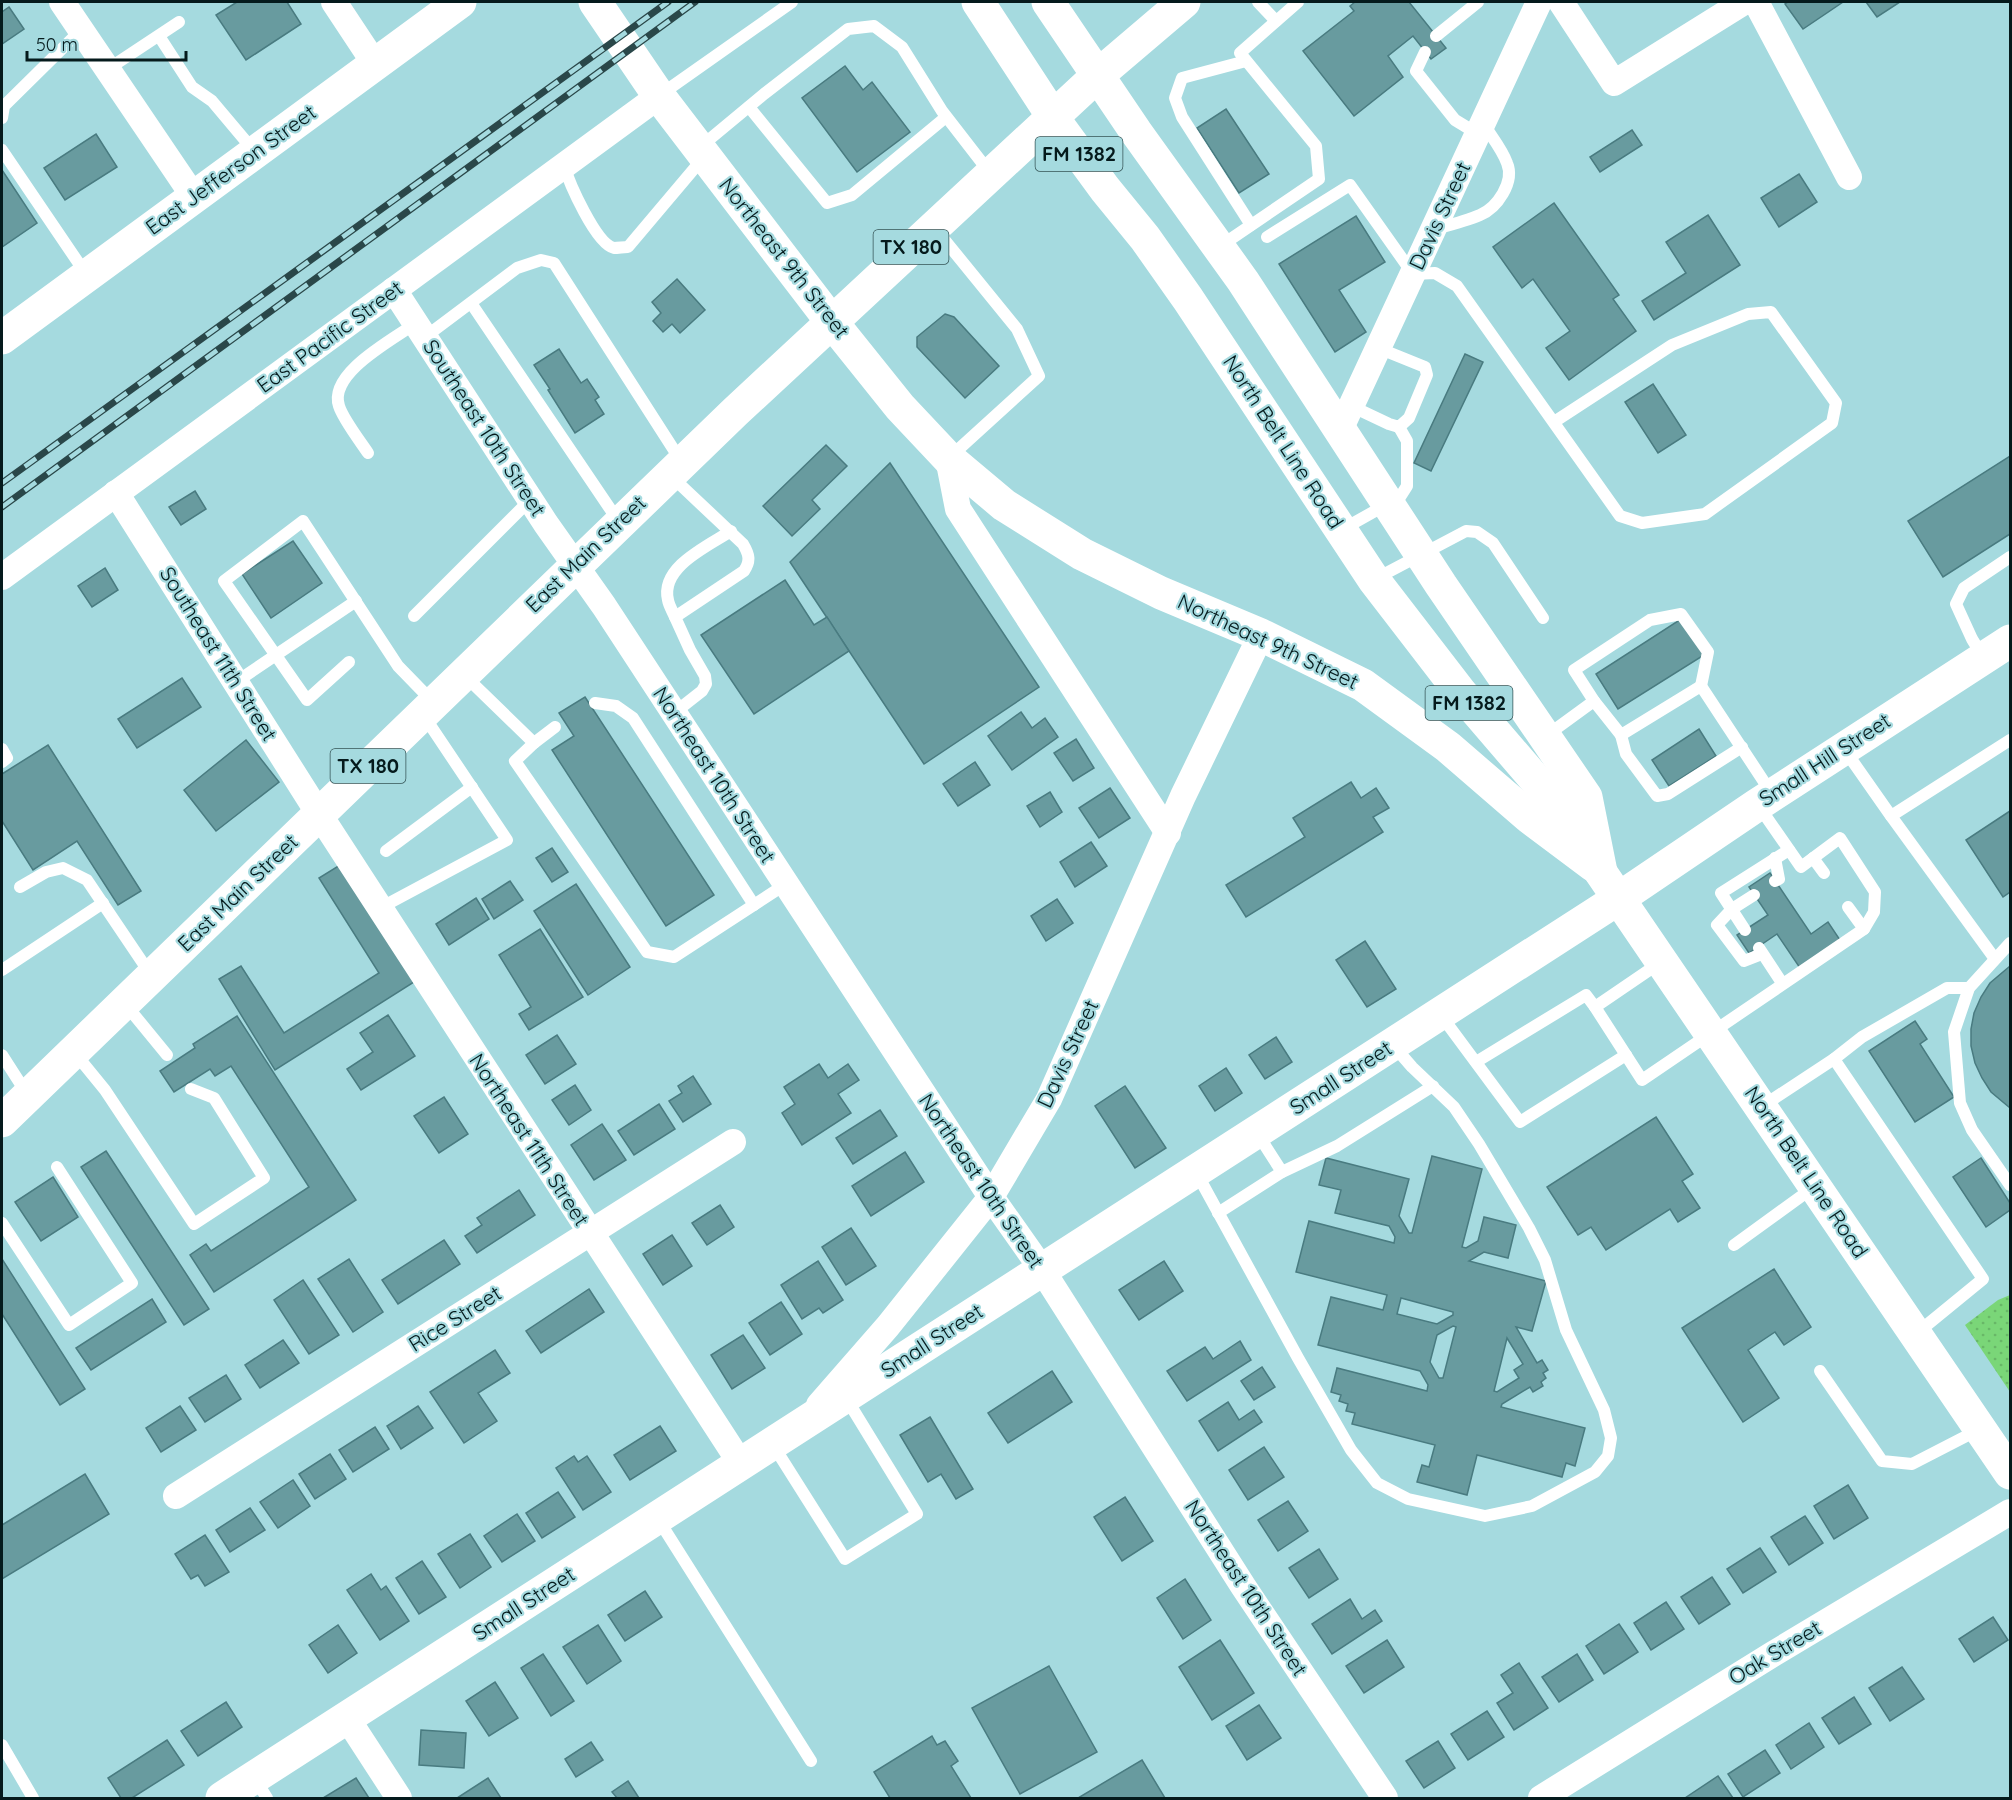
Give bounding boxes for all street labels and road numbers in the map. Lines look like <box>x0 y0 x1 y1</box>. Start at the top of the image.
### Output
street label: East Jefferson Street <box>140 99 321 240</box>
road number: FM 1382 <box>1036 137 1122 171</box>
street label: Davis Street <box>1403 157 1475 274</box>
street label: Northeast 9th Street <box>714 172 855 343</box>
road number: TX 180 <box>874 230 948 264</box>
street label: East Pacific Street <box>251 275 407 398</box>
street label: Southeast 10th Street <box>418 334 552 521</box>
street label: North Belt Line Road <box>1218 350 1350 533</box>
street label: East Main Street <box>520 489 651 617</box>
street label: Southeast 11th Street <box>155 562 283 745</box>
street label: Northeast 9th Street <box>1174 588 1363 694</box>
street label: Northeast 10th Street <box>648 681 782 867</box>
road number: FM 1382 <box>1426 686 1512 720</box>
street label: Small Hill Street <box>1754 707 1895 811</box>
road number: TX 180 <box>330 749 406 783</box>
street label: East Main Street <box>172 828 303 956</box>
street label: Davis Street <box>1031 995 1103 1112</box>
street label: Small Street <box>1285 1035 1396 1120</box>
street label: Northeast 11th Street <box>464 1048 595 1230</box>
street label: North Belt Line Road <box>1740 1081 1874 1262</box>
street label: Northeast 10th Street <box>914 1088 1050 1273</box>
street label: Rice Street <box>403 1279 506 1357</box>
street label: Small Street <box>876 1298 987 1383</box>
street label: Northeast 10th Street <box>1180 1494 1314 1680</box>
street label: Small Street <box>468 1561 579 1646</box>
street label: Oak Street <box>1724 1614 1825 1690</box>

